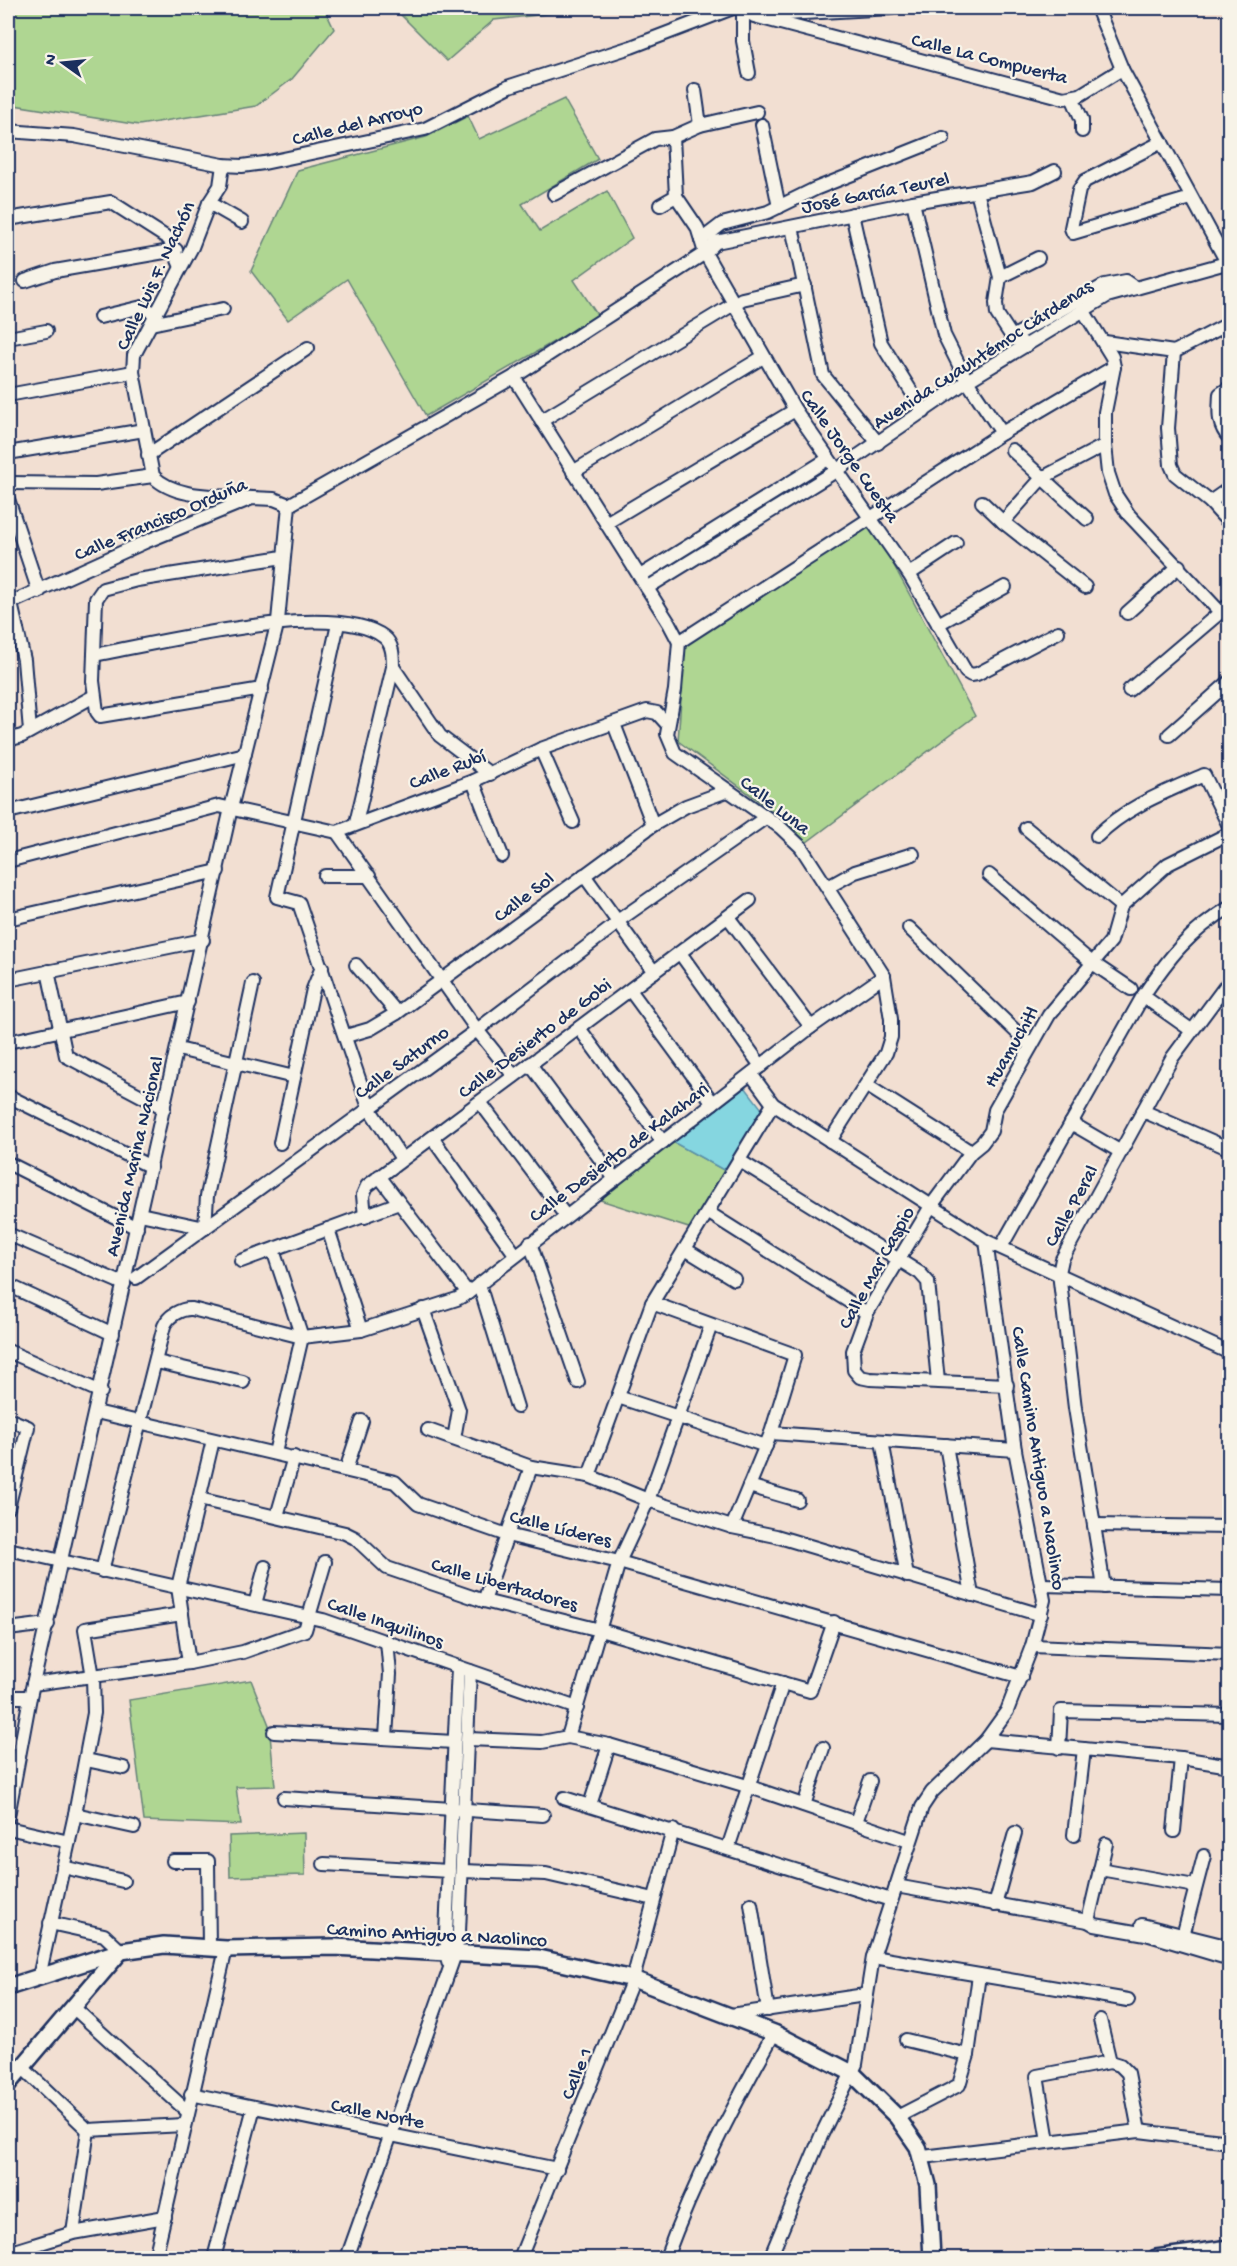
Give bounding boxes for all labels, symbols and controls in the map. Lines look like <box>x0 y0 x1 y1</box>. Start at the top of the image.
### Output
street label: Calle La Compuerta <box>909 30 1071 91</box>
north arrow <box>33 33 93 93</box>
text: N <box>41 52 63 68</box>
street label: Calle del Arroyo <box>290 98 425 153</box>
street label: José García Teurel <box>800 169 952 220</box>
street label: Calle Luis F. Nachón <box>113 198 202 355</box>
street label: Avenida Cuauhtémoc Cárdenas <box>870 276 1099 436</box>
street label: Calle Jorge Cuesta <box>794 386 903 529</box>
street label: Calle Francisco Orduña <box>72 474 252 568</box>
street label: Calle Rubí <box>407 746 491 796</box>
street label: Calle Luna <box>734 772 814 842</box>
street label: Calle Sol <box>490 869 560 929</box>
street label: Calle Desierto de Gobi <box>455 975 617 1105</box>
street label: Huamuchitl <box>981 1003 1045 1092</box>
street label: Calle Saturno <box>352 1022 455 1106</box>
street label: Avenida Marina Nacional <box>102 1054 171 1259</box>
street label: Calle Desierto de Kalahari <box>526 1079 715 1229</box>
street label: Calle Peral <box>1041 1162 1105 1252</box>
street label: Calle Mar Caspio <box>835 1203 921 1334</box>
street label: Calle Camino Antiguo a Naolinco <box>1004 1325 1069 1592</box>
street label: Calle Líderes <box>507 1507 614 1554</box>
street label: Calle Libertadores <box>428 1554 581 1618</box>
street label: Calle Inquilinos <box>324 1594 447 1655</box>
street label: Camino Antiguo a Naolinco <box>326 1919 548 1954</box>
street label: Calle 1 <box>557 2045 599 2104</box>
street label: Calle Norte <box>329 2095 427 2136</box>

